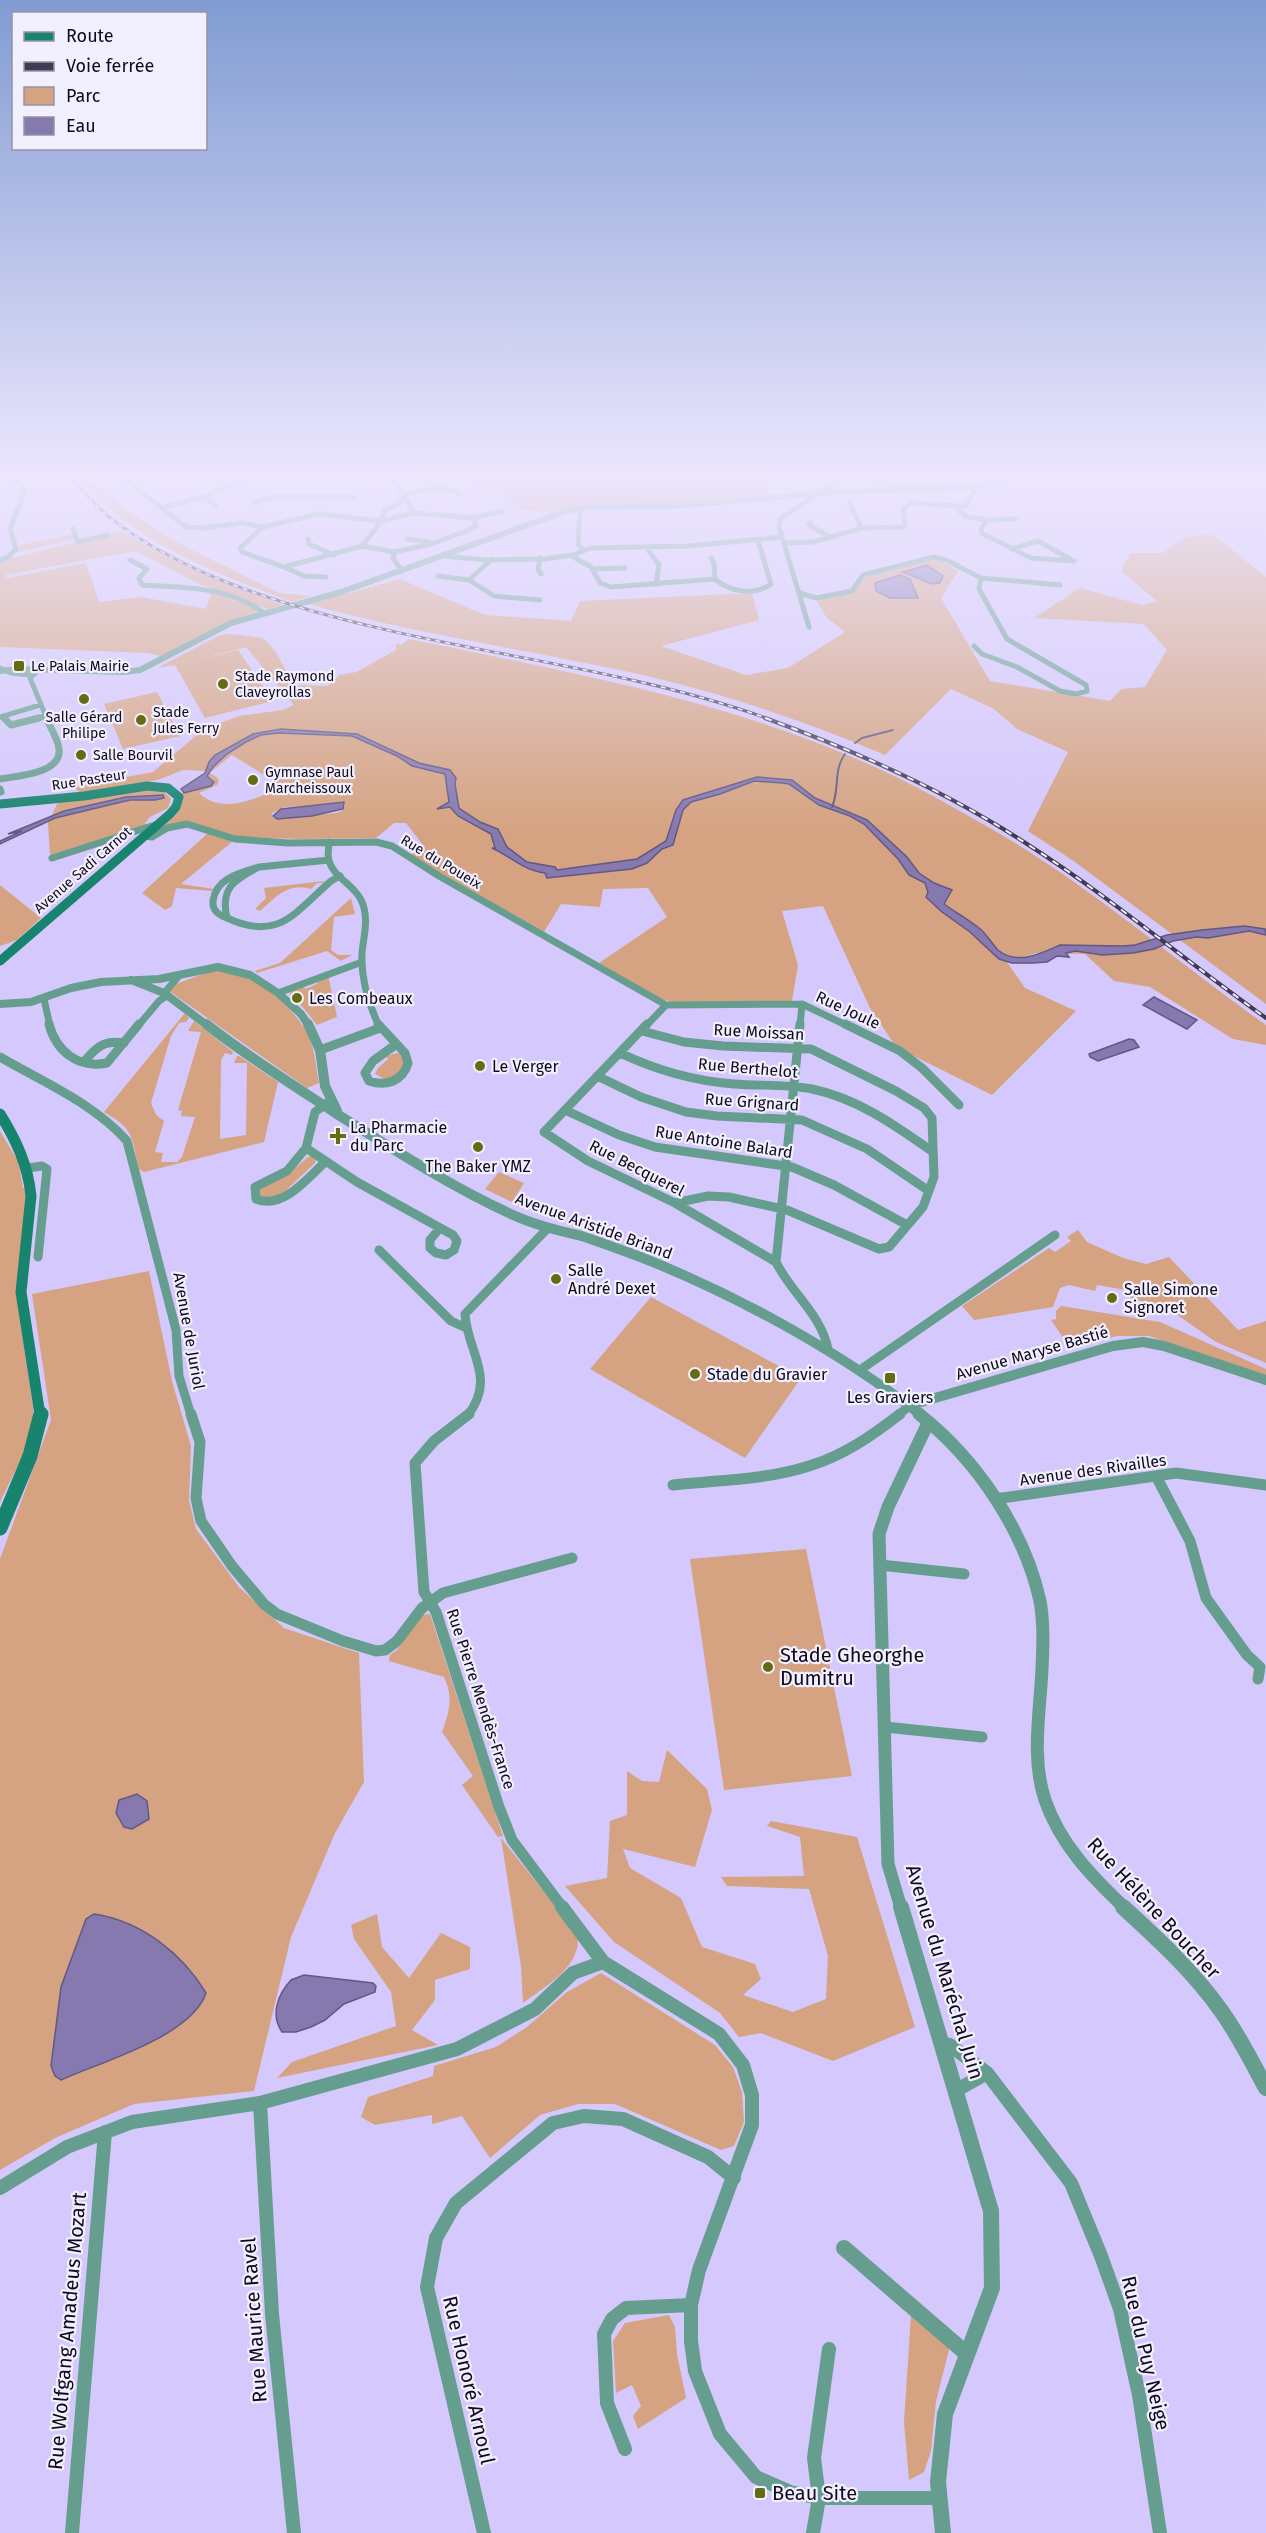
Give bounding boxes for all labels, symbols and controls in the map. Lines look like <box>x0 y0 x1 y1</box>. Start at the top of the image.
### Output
legend <box>12 12 207 150</box>
text: Route <box>66 25 114 47</box>
text: Voie ferrée <box>66 55 154 77</box>
text: Parc <box>66 85 101 107</box>
text: Eau <box>66 115 96 137</box>
place label: Le Palais Mairie <box>31 658 129 675</box>
marker: Le Palais Mairie <box>12 659 26 673</box>
place label: Stade Raymond Claveyrollas <box>235 668 334 701</box>
marker: Stade Raymond Claveyrollas <box>216 677 230 691</box>
marker: Salle Gérard Philipe <box>77 692 91 706</box>
place label: Stade Jules Ferry <box>153 704 219 737</box>
place label: Salle Gérard Philipe <box>46 709 122 742</box>
marker: Stade Jules Ferry <box>134 713 148 727</box>
place label: Salle Bourvil <box>93 747 173 764</box>
marker: Salle Bourvil <box>74 748 88 762</box>
place label: Gymnase Paul Marcheissoux <box>265 764 354 797</box>
street label: Rue Pasteur <box>50 766 128 794</box>
marker: Gymnase Paul Marcheissoux <box>246 773 260 787</box>
street label: Avenue Sadi Carnot <box>31 822 136 917</box>
street label: Rue du Poueix <box>398 831 484 893</box>
street label: Rue Joule <box>813 987 883 1033</box>
place label: Les Combeaux <box>309 989 413 1008</box>
marker: Les Combeaux <box>290 991 304 1005</box>
street label: Rue Moissan <box>713 1020 805 1044</box>
street label: Rue Berthelot <box>697 1054 799 1082</box>
place label: Le Verger <box>492 1057 559 1076</box>
marker: Le Verger <box>473 1059 487 1073</box>
street label: Rue Grignard <box>704 1089 800 1115</box>
place label: La Pharmacie du Parc <box>350 1118 447 1155</box>
street label: Rue Antoine Balard <box>654 1122 794 1162</box>
marker: La Pharmacie du Parc <box>331 1129 345 1143</box>
street label: Rue Becquerel <box>586 1136 688 1200</box>
marker: The Baker YMZ <box>471 1140 485 1154</box>
place label: The Baker YMZ <box>425 1157 531 1176</box>
street label: Avenue Aristide Briand <box>513 1189 675 1263</box>
place label: Salle André Dexet <box>568 1261 656 1298</box>
street label: Avenue de Juriol <box>169 1271 209 1391</box>
marker: Salle André Dexet <box>549 1272 563 1286</box>
place label: Salle Simone Signoret <box>1124 1280 1218 1317</box>
marker: Salle Simone Signoret <box>1105 1291 1119 1305</box>
street label: Avenue Maryse Bastié <box>954 1322 1110 1384</box>
place label: Stade du Gravier <box>707 1365 828 1384</box>
marker: Stade du Gravier <box>688 1367 702 1381</box>
marker: Les Graviers <box>883 1371 897 1385</box>
place label: Les Graviers <box>847 1388 933 1407</box>
street label: Avenue des Rivailles <box>1018 1450 1168 1490</box>
street label: Rue Pierre Mendès-France <box>443 1606 519 1792</box>
place label: Stade Gheorghe Dumitru <box>780 1643 924 1690</box>
marker: Stade Gheorghe Dumitru <box>761 1660 775 1674</box>
street label: Rue Hélène Boucher <box>1082 1832 1226 1984</box>
street label: Avenue du Maréchal Juin <box>901 1862 989 2082</box>
street label: Rue Wolfgang Amadeus Mozart <box>43 2190 91 2471</box>
street label: Rue Maurice Ravel <box>236 2236 272 2404</box>
street label: Rue du Puy Neige <box>1117 2273 1175 2433</box>
street label: Rue Honoré Arnoul <box>438 2293 500 2467</box>
place label: Beau Site <box>772 2481 857 2505</box>
marker: Beau Site <box>753 2486 767 2500</box>

